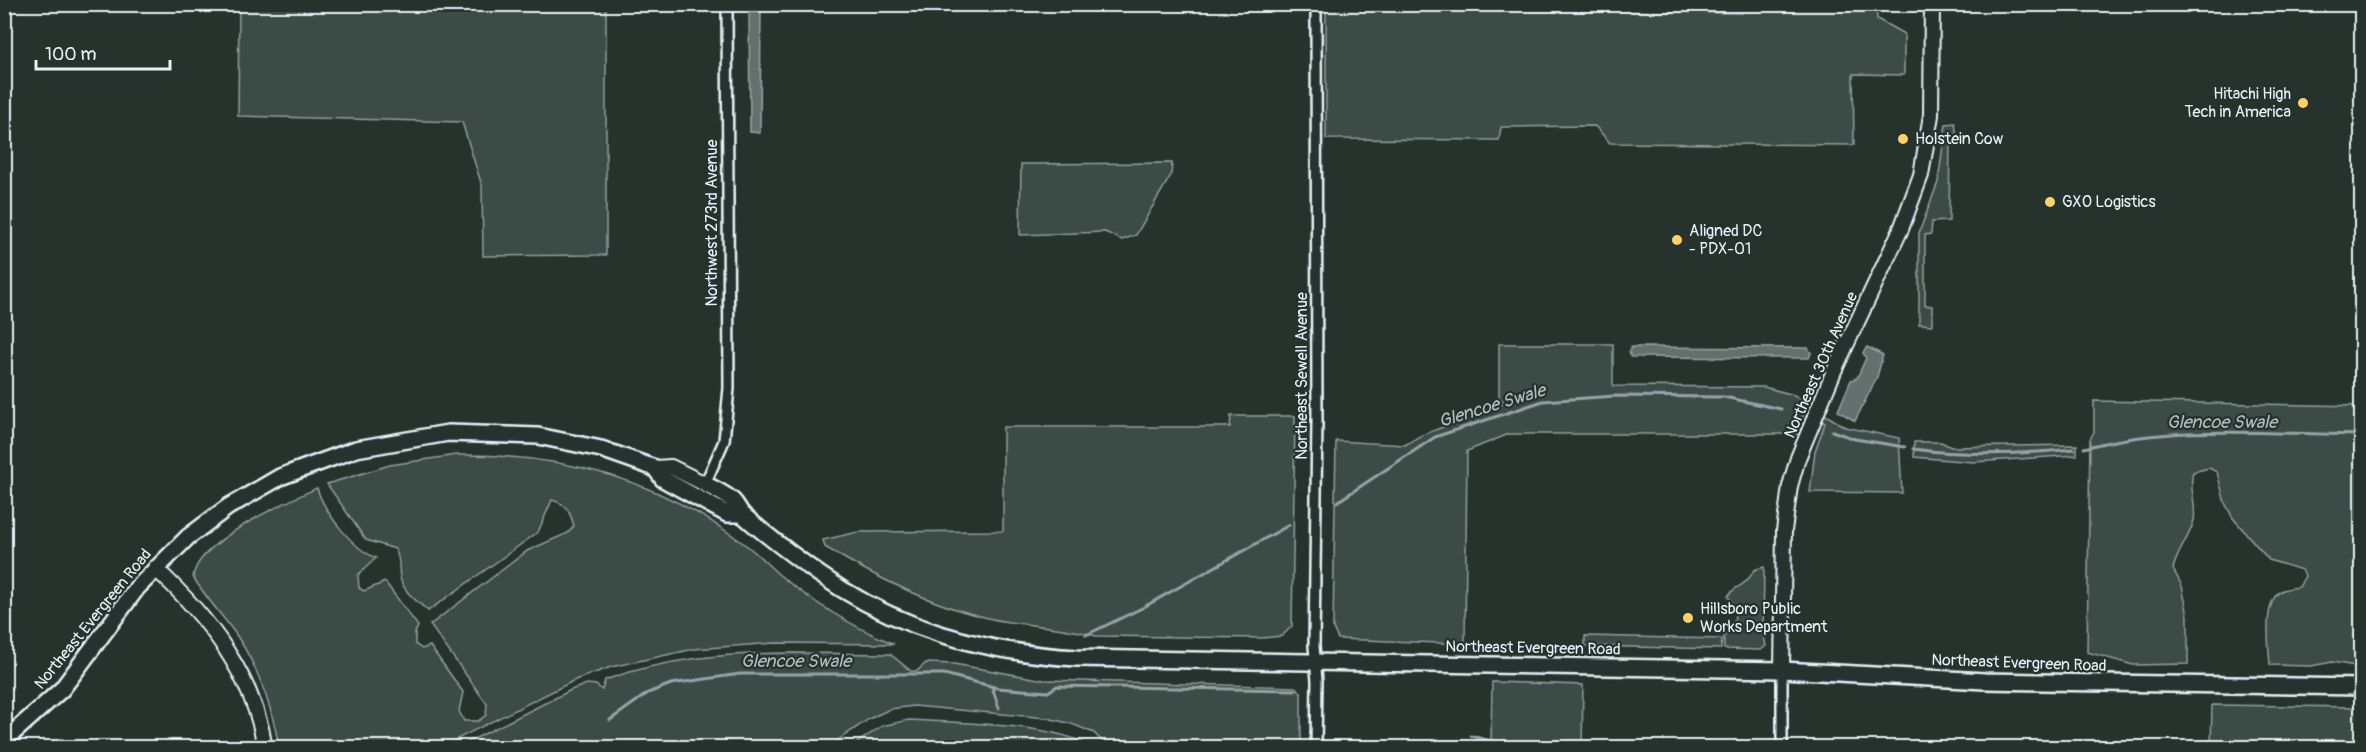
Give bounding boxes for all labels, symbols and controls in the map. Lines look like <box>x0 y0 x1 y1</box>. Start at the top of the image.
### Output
scale bar <box>36 33 170 71</box>
text: 100 m <box>45 43 97 66</box>
place label: Hitachi High Tech in America <box>2185 84 2291 122</box>
marker: Hitachi High Tech in America <box>2296 96 2310 110</box>
place label: Holstein Cow <box>1915 129 2004 149</box>
marker: Holstein Cow <box>1896 132 1910 146</box>
street label: Northwest 273rd Avenue <box>702 139 722 307</box>
place label: GXO Logistics <box>2062 192 2156 212</box>
marker: GXO Logistics <box>2043 195 2057 209</box>
place label: Aligned DC - PDX-01 <box>1689 221 1762 259</box>
marker: Aligned DC - PDX-01 <box>1670 233 1684 247</box>
street label: Northeast 30th Avenue <box>1780 289 1862 441</box>
street label: Northeast Sewell Avenue <box>1292 292 1312 460</box>
water label: Glencoe Swale <box>1436 378 1550 433</box>
water label: Glencoe Swale <box>2167 411 2279 434</box>
street label: Northeast Evergreen Road <box>30 545 156 693</box>
place label: Hillsboro Public Works Department <box>1700 599 1828 637</box>
marker: Hillsboro Public Works Department <box>1681 611 1695 625</box>
street label: Northeast Evergreen Road <box>1445 636 1621 660</box>
water label: Glencoe Swale <box>741 650 853 673</box>
street label: Northeast Evergreen Road <box>1931 650 2107 676</box>

